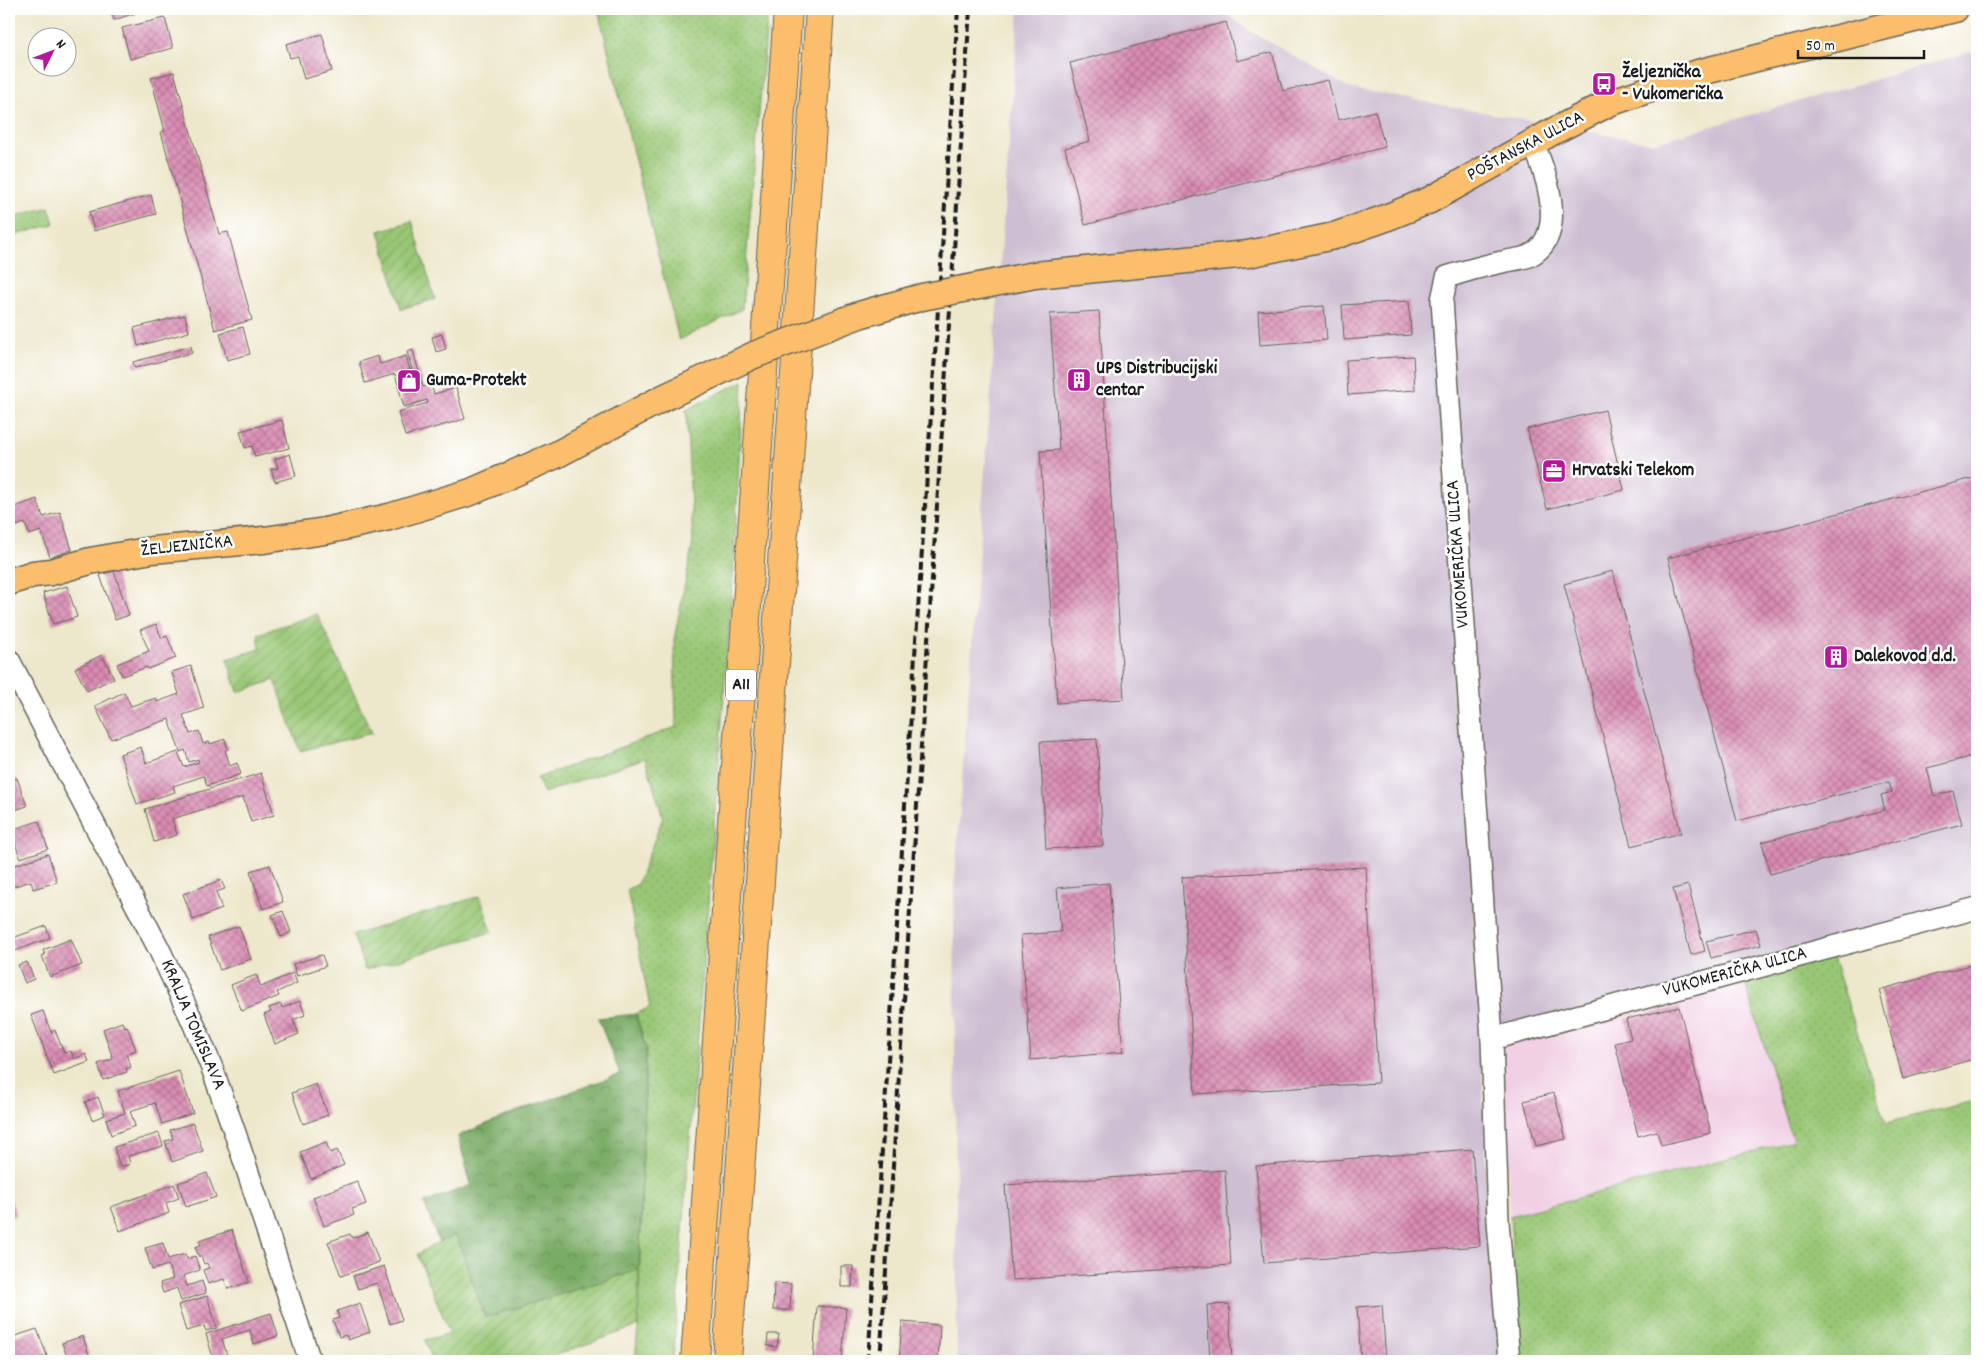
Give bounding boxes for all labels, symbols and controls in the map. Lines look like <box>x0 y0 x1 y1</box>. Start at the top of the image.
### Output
north arrow <box>28 28 78 78</box>
scale bar <box>1798 28 1925 60</box>
text: N <box>50 35 70 54</box>
text: 50 m <box>1806 36 1835 58</box>
place label: Željeznička - Vukomerička <box>1622 60 1724 109</box>
bus stop icon: Željeznička - Vukomerička <box>1591 71 1617 97</box>
street label: POŠTANSKA ULICA <box>1463 105 1589 189</box>
place label: UPS Distribucijski centar <box>1096 356 1218 405</box>
building icon: UPS Distribucijski centar <box>1066 367 1092 393</box>
shop icon: Guma-Protekt <box>396 368 422 394</box>
place label: Guma-Protekt <box>426 368 527 395</box>
office icon: Hrvatski Telekom <box>1541 458 1567 484</box>
place label: Hrvatski Telekom <box>1572 458 1694 485</box>
street label: VUKOMERIČKA ULICA <box>1440 479 1478 629</box>
street label: ŽELJEZNIČKA <box>140 529 234 565</box>
building icon: Dalekovod d.d. <box>1823 644 1849 670</box>
place label: Dalekovod d.d. <box>1854 644 1956 671</box>
road number: A11 <box>726 670 756 700</box>
street label: VUKOMERIČKA ULICA <box>1660 941 1810 1005</box>
street label: KRALJA TOMISLAVA <box>152 956 232 1094</box>

